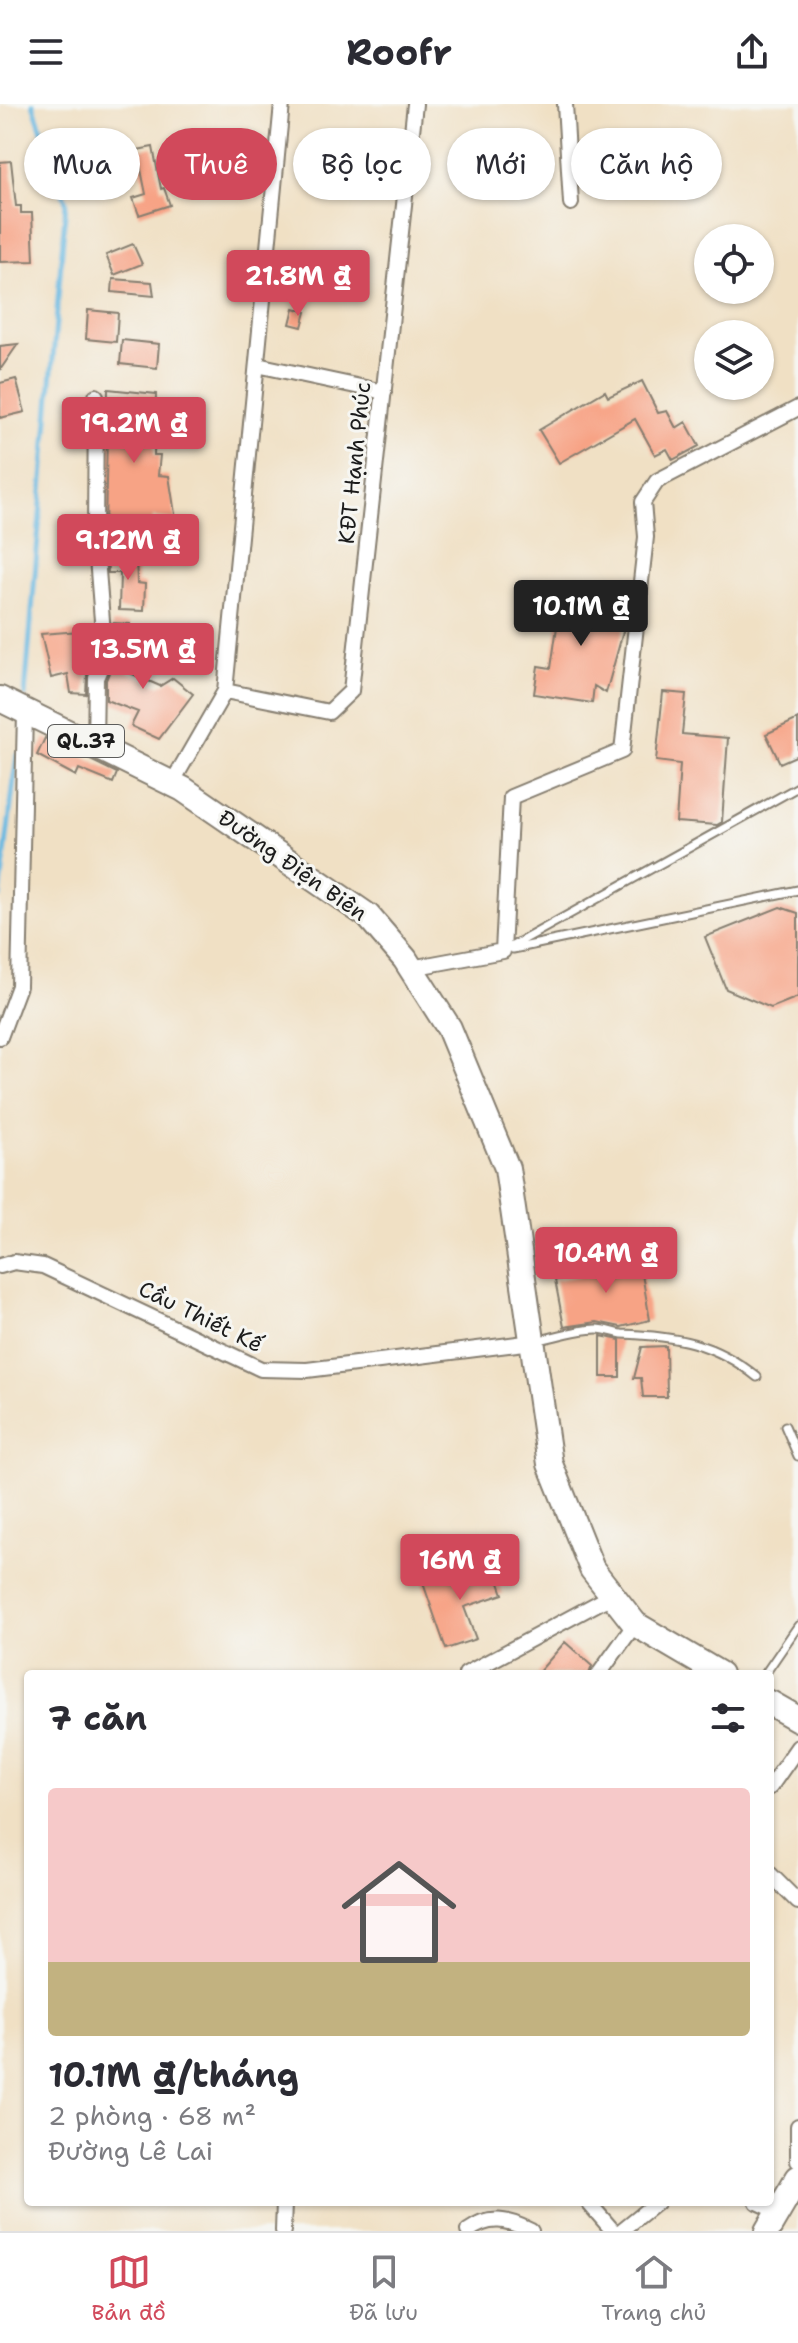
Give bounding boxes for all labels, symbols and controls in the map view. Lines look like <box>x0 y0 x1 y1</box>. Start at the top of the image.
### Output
text: Roofr <box>346 28 452 77</box>
icon: menu <box>24 30 68 74</box>
icon: share <box>730 30 774 74</box>
chip: Mua <box>24 128 140 200</box>
chip: Thuê <box>156 128 277 200</box>
chip: Bộ lọc <box>293 128 431 200</box>
chip: Mới <box>447 128 555 200</box>
chip: Căn hộ <box>571 128 722 200</box>
map controls <box>694 224 774 400</box>
button: locate <box>694 224 774 304</box>
pin: 21.8M ₫ <box>224 250 372 318</box>
text: 21.8M ₫ <box>245 258 351 293</box>
button: layers <box>694 320 774 400</box>
street label: KĐT Hạnh Phúc <box>332 381 377 546</box>
pin: 19.2M ₫ <box>60 397 208 465</box>
text: 19.2M ₫ <box>80 405 188 440</box>
pin: 9.12M ₫ <box>54 514 202 582</box>
text: 9.12M ₫ <box>75 522 181 557</box>
pin: 10.1M ₫ <box>507 580 655 648</box>
text: 10.1M ₫ <box>532 588 630 623</box>
pin: 13.5M ₫ <box>69 623 217 691</box>
text: 13.5M ₫ <box>90 631 196 666</box>
road number: QL.37 <box>48 725 124 757</box>
street label: Đường Điện Biên <box>213 803 373 928</box>
pin: 10.4M ₫ <box>532 1227 680 1295</box>
text: 10.4M ₫ <box>553 1235 659 1270</box>
street label: Cầu Thiết Kế <box>134 1274 268 1359</box>
pin: 16M ₫ <box>404 1534 516 1602</box>
text: 16M ₫ <box>418 1542 502 1577</box>
text: 7 căn <box>48 1695 147 1741</box>
icon: filters <box>706 1696 750 1740</box>
icon: home <box>327 1840 471 1984</box>
text: 10.1M ₫/tháng <box>48 2052 299 2098</box>
text: 2 phòng · 68 m² <box>48 2098 256 2133</box>
text: Đường Lê Lai <box>48 2133 213 2168</box>
tab: Bản đồ <box>92 2250 166 2327</box>
tab: Đã lưu <box>349 2250 418 2327</box>
tab: Trang chủ <box>601 2250 706 2327</box>

